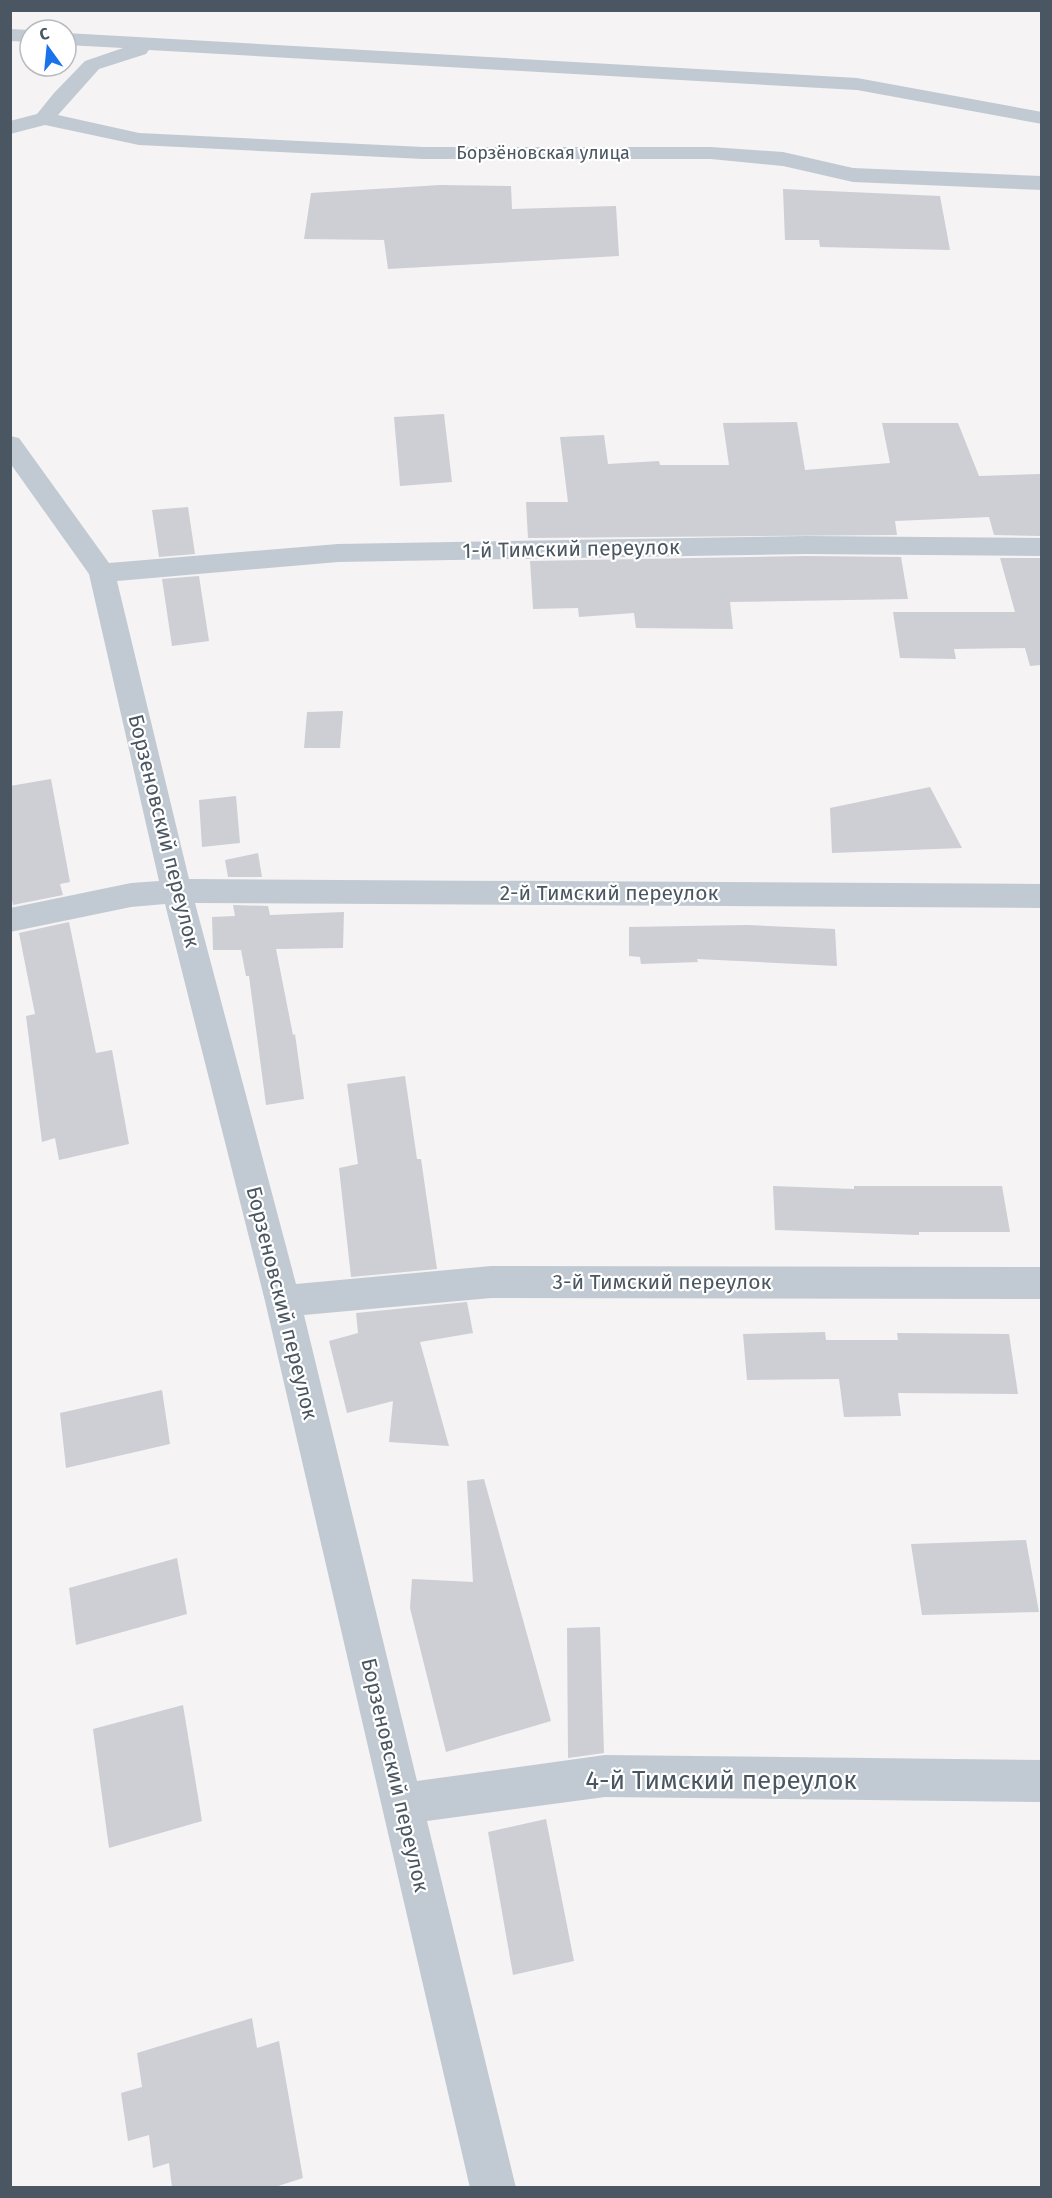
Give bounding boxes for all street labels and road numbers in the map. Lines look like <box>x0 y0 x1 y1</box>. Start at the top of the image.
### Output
street label: Борзёновская улица <box>456 142 630 164</box>
street label: 1-й Тимский переулок <box>462 534 680 564</box>
street label: Борзеновский переулок <box>122 712 206 950</box>
street label: 2-й Тимский переулок <box>500 880 718 906</box>
street label: Борзеновский переулок <box>240 1184 324 1422</box>
street label: 3-й Тимский переулок <box>553 1269 771 1295</box>
street label: Борзеновский переулок <box>355 1655 435 1895</box>
street label: 4-й Тимский переулок <box>585 1765 857 1796</box>

